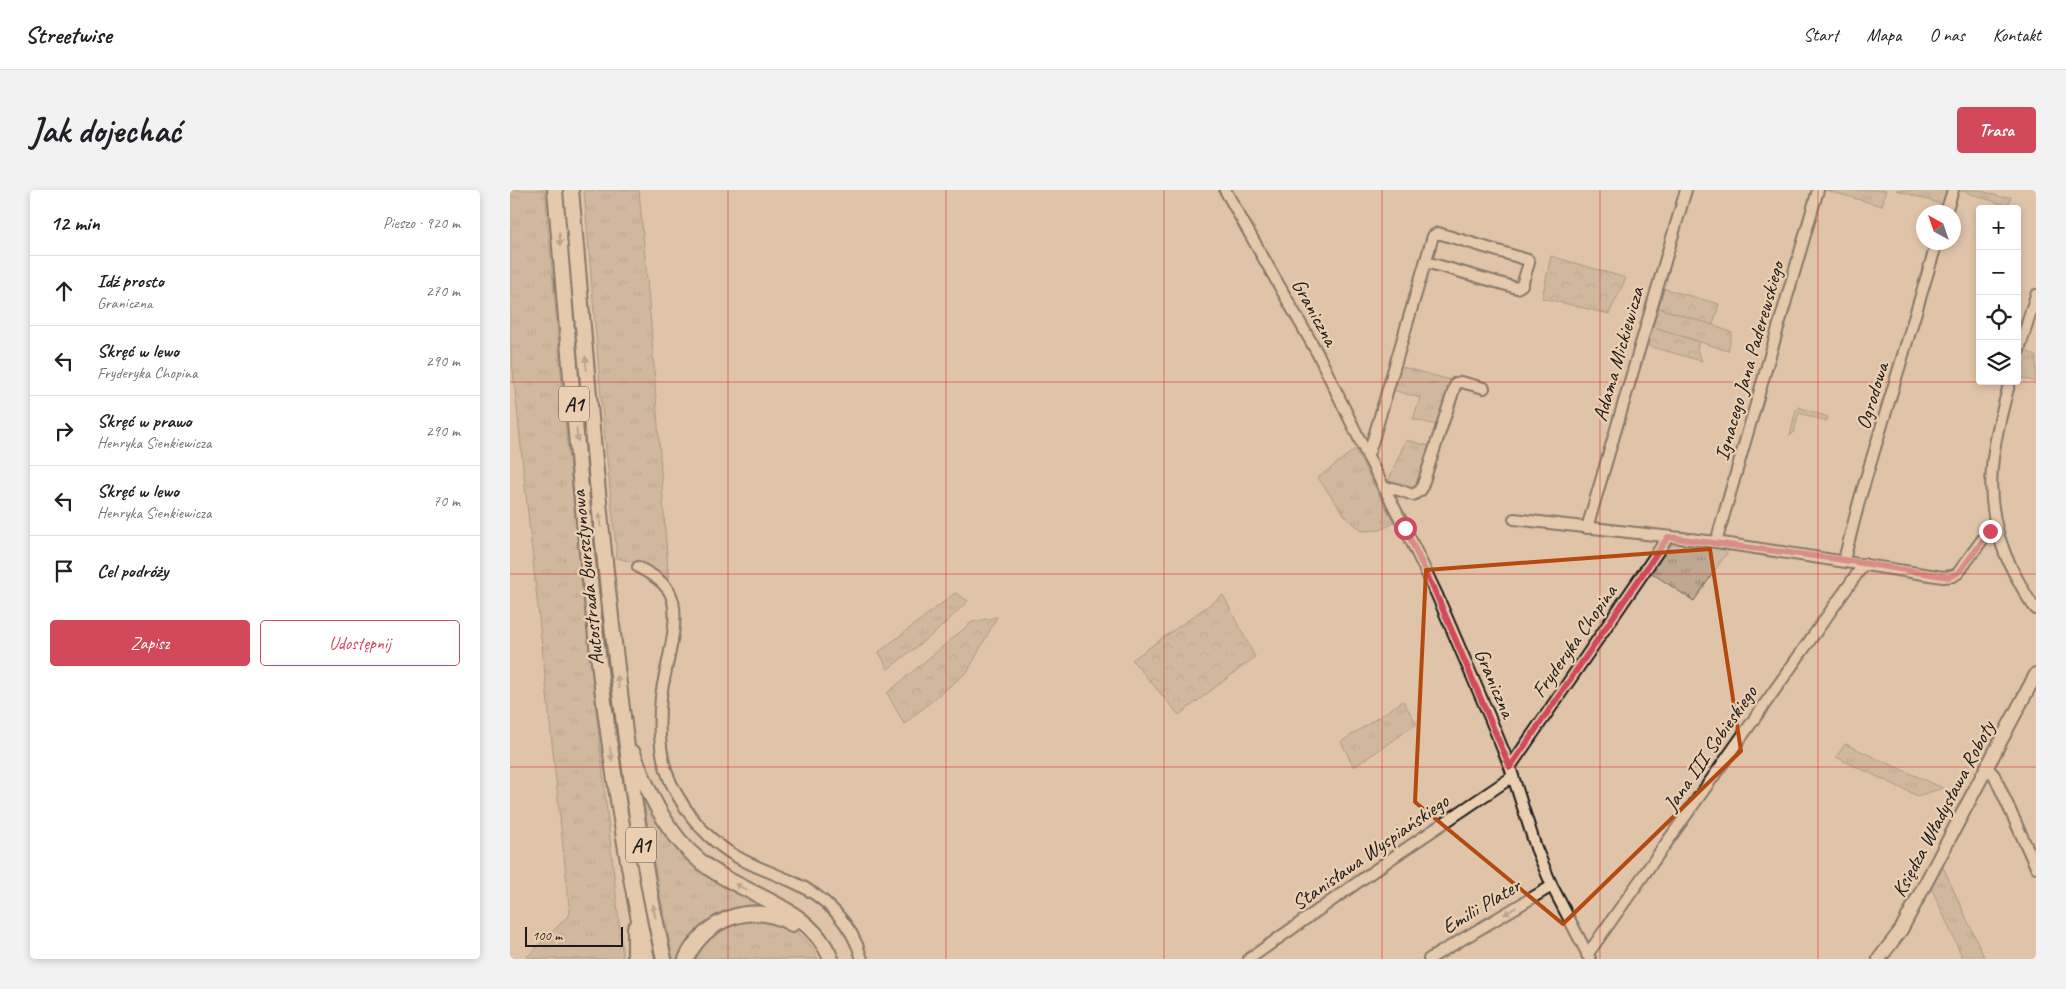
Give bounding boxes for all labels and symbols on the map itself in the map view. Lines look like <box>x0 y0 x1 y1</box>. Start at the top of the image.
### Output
north arrow <box>1916 205 1961 250</box>
one-way arrow <box>556 231 564 247</box>
street label: Ignacego Jana Paderewskiego <box>1708 256 1791 463</box>
street label: Graniczna <box>1286 274 1345 352</box>
street label: Adama Mickiewicza <box>1586 282 1650 424</box>
one-way arrow <box>582 355 590 371</box>
street label: Ogrodowa <box>1850 357 1895 433</box>
road number: A1 <box>559 386 589 422</box>
one-way arrow <box>573 428 581 444</box>
street label: Autostrada Bursztynowa <box>565 488 609 667</box>
one-way arrow <box>596 512 604 528</box>
route start <box>1394 517 1417 540</box>
route end <box>1979 520 2002 543</box>
street label: Fryderyka Chopina <box>1526 578 1623 702</box>
street label: Graniczna <box>1469 644 1522 724</box>
one-way arrow <box>614 673 622 689</box>
street label: Jana III Sobieskiego <box>1657 679 1764 816</box>
street label: Księdza Władysława Roboty <box>1886 715 2001 901</box>
one-way arrow <box>607 746 615 762</box>
street label: Stanisława Wyspiańskiego <box>1286 787 1455 916</box>
road number: A1 <box>626 828 656 862</box>
street label: Emilii Plater <box>1437 872 1526 940</box>
one-way arrow <box>733 883 748 891</box>
one-way arrow <box>650 904 658 919</box>
one-way arrow <box>1503 906 1516 915</box>
scale bar <box>525 924 622 947</box>

